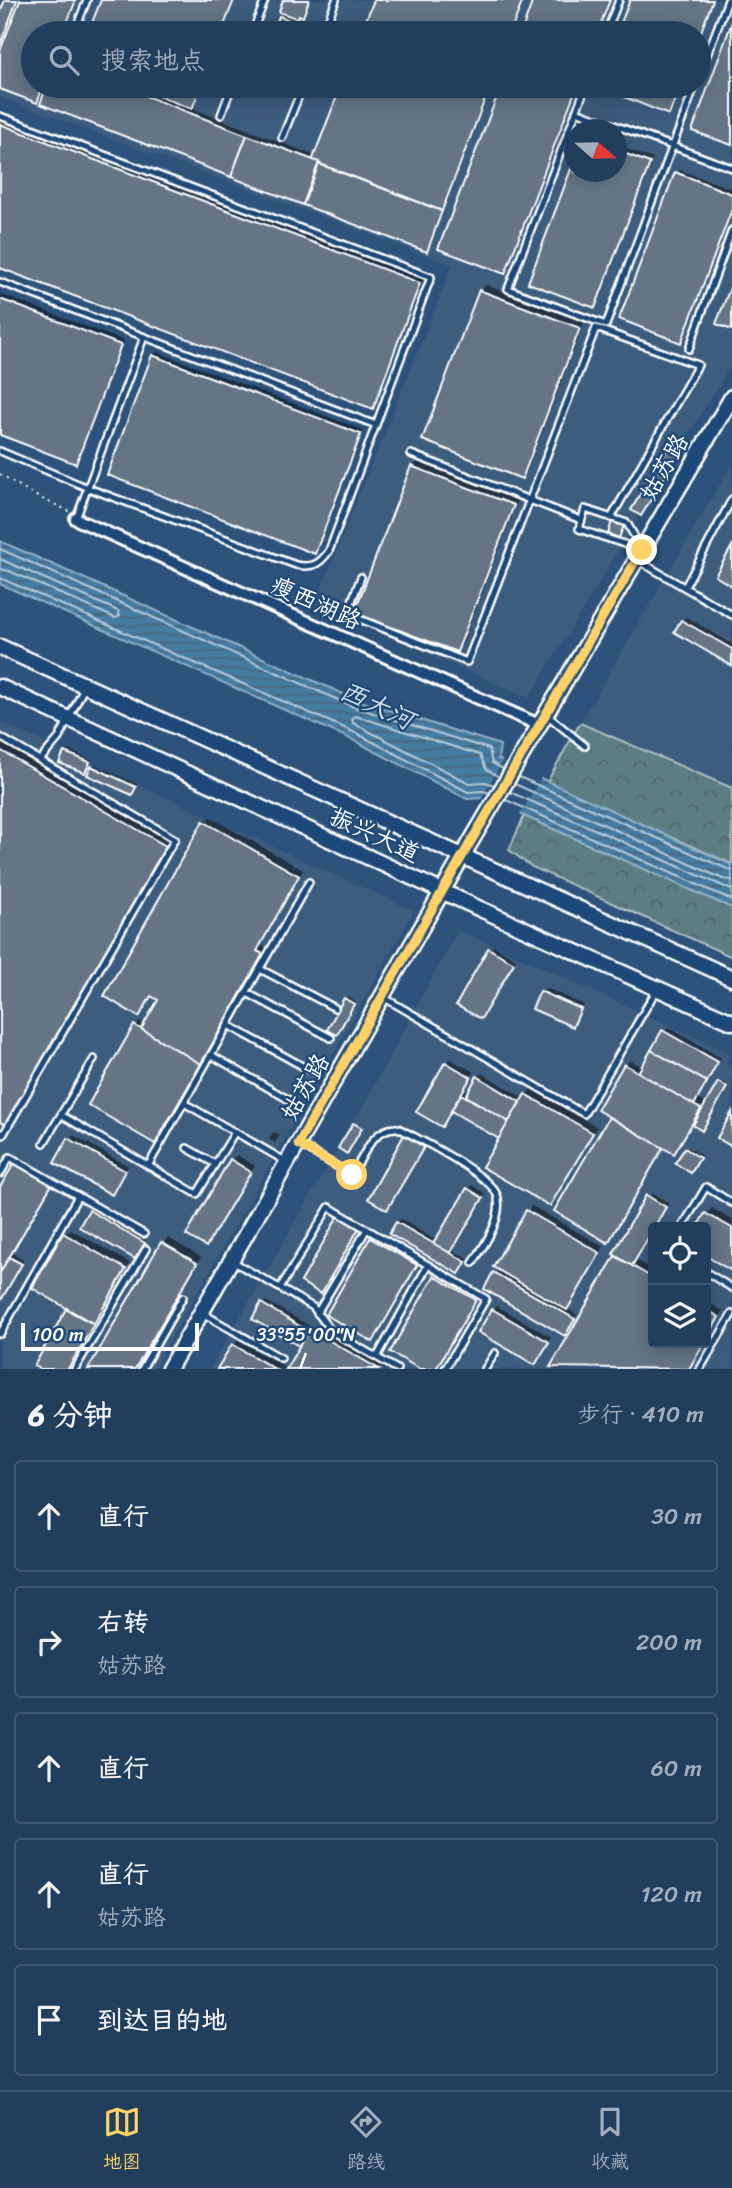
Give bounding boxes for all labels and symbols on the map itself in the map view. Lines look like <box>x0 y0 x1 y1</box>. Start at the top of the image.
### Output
north arrow <box>564 119 627 182</box>
street label: 姑苏路 <box>628 425 700 509</box>
route end <box>626 534 657 565</box>
street label: 瘦西湖路 <box>264 564 368 642</box>
water label: 西大河 <box>332 668 426 744</box>
street label: 振兴大道 <box>323 796 427 874</box>
street label: 姑苏路 <box>269 1045 341 1129</box>
route start <box>336 1159 367 1190</box>
text: 33°55'00"N <box>257 1319 356 1351</box>
scale bar <box>21 1320 200 1352</box>

